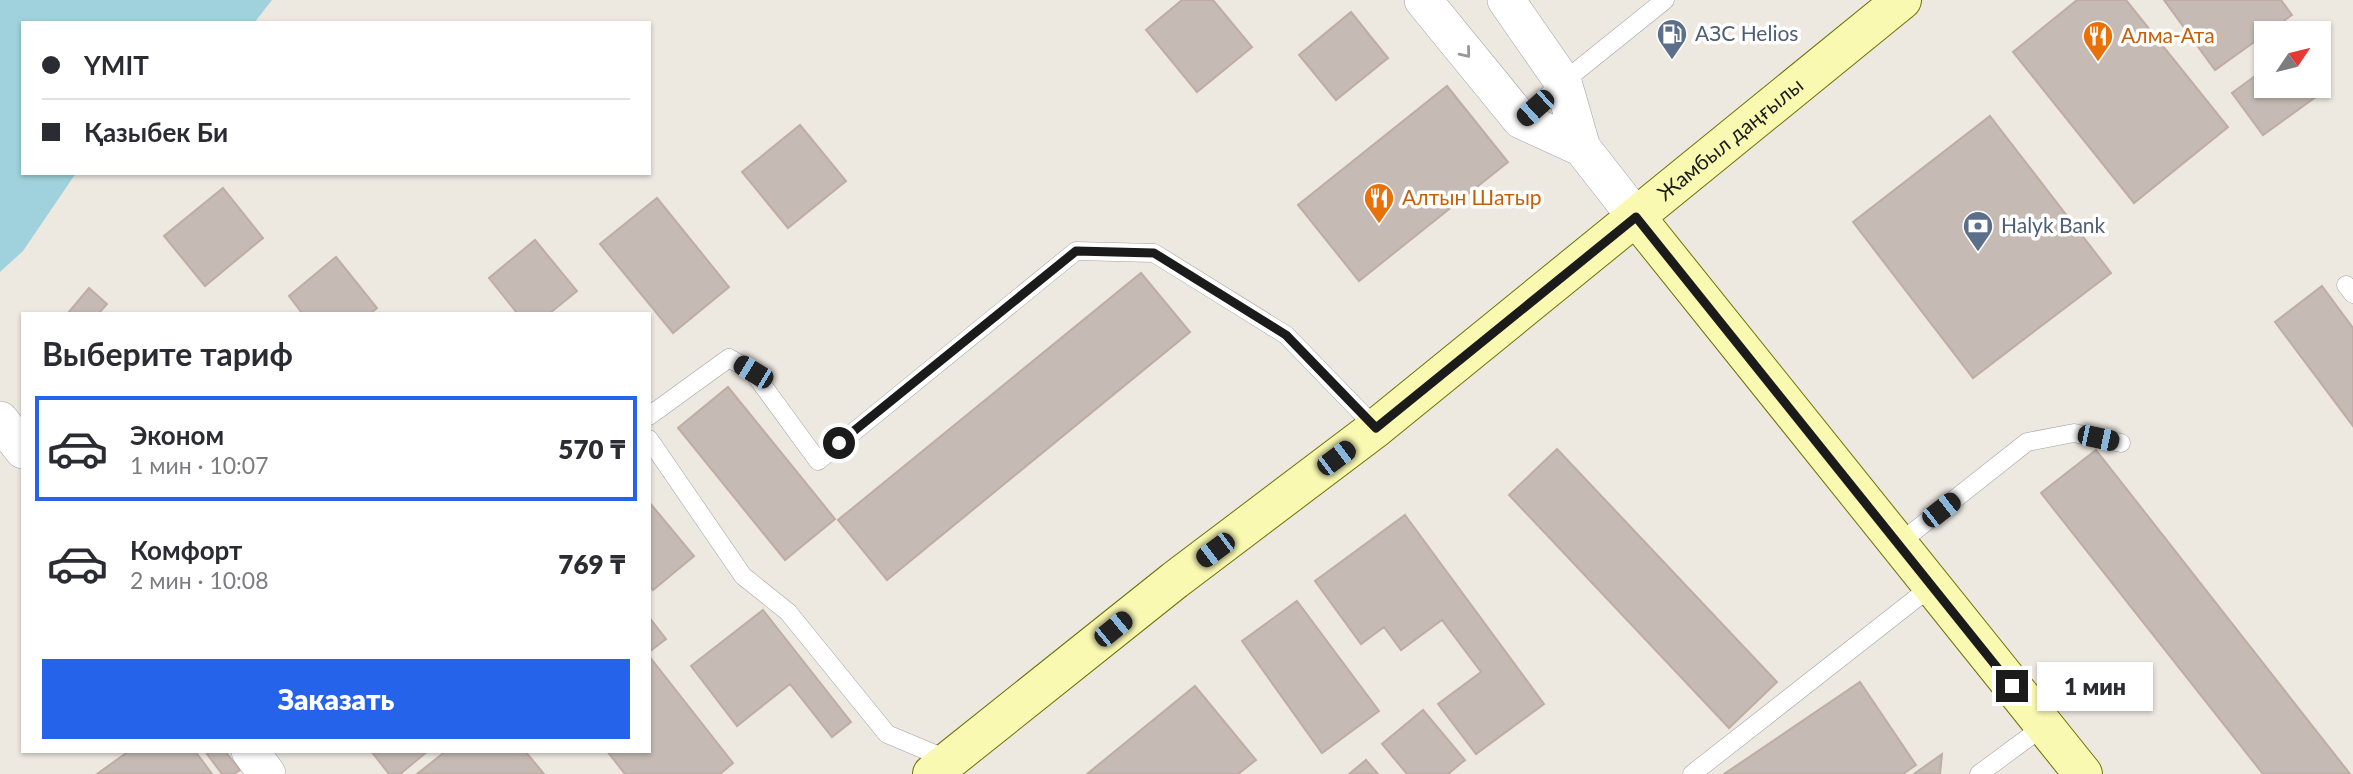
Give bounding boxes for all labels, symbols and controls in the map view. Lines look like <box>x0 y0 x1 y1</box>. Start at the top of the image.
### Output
fuel station icon: АЗС Helios <box>1655 17 1689 61</box>
restaurant icon: Алма-Ата <box>2081 19 2115 63</box>
place label: АЗС Helios <box>1695 20 1798 45</box>
north arrow <box>2254 21 2331 98</box>
map controls <box>2254 21 2331 98</box>
place label: Алма-Ата <box>2121 22 2215 47</box>
one-way arrow <box>1458 45 1471 57</box>
text: YMIT <box>84 49 149 81</box>
street label: Жамбыл даңғылы <box>1652 72 1807 205</box>
car <box>1513 86 1558 130</box>
text: Қазыбек Би <box>84 116 228 148</box>
restaurant icon: Алтын Шатыр <box>1362 181 1396 225</box>
place label: Алтын Шатыр <box>1402 184 1542 209</box>
bank icon: Halyk Bank <box>1961 209 1995 253</box>
place label: Halyk Bank <box>2001 212 2106 237</box>
text: Выберите тариф <box>42 334 293 373</box>
car <box>730 352 777 392</box>
icon: car <box>46 417 109 480</box>
text: Эконом <box>130 419 224 451</box>
car <box>2076 423 2121 453</box>
route start <box>823 427 855 459</box>
text: 570 ₸ <box>558 433 626 465</box>
car <box>1313 437 1360 479</box>
text: 1 мин · 10:07 <box>130 451 269 479</box>
car <box>1918 489 1965 531</box>
car <box>1192 529 1239 571</box>
icon: car <box>46 532 109 595</box>
text: Комфорт <box>130 534 242 566</box>
text: 769 ₸ <box>558 548 626 580</box>
text: 2 мин · 10:08 <box>130 566 269 594</box>
car <box>1091 608 1136 650</box>
button: Заказать <box>42 659 630 739</box>
callout: 1 мин <box>2036 662 2152 710</box>
route end <box>1996 670 2028 702</box>
text: 1 мин <box>2064 672 2126 700</box>

